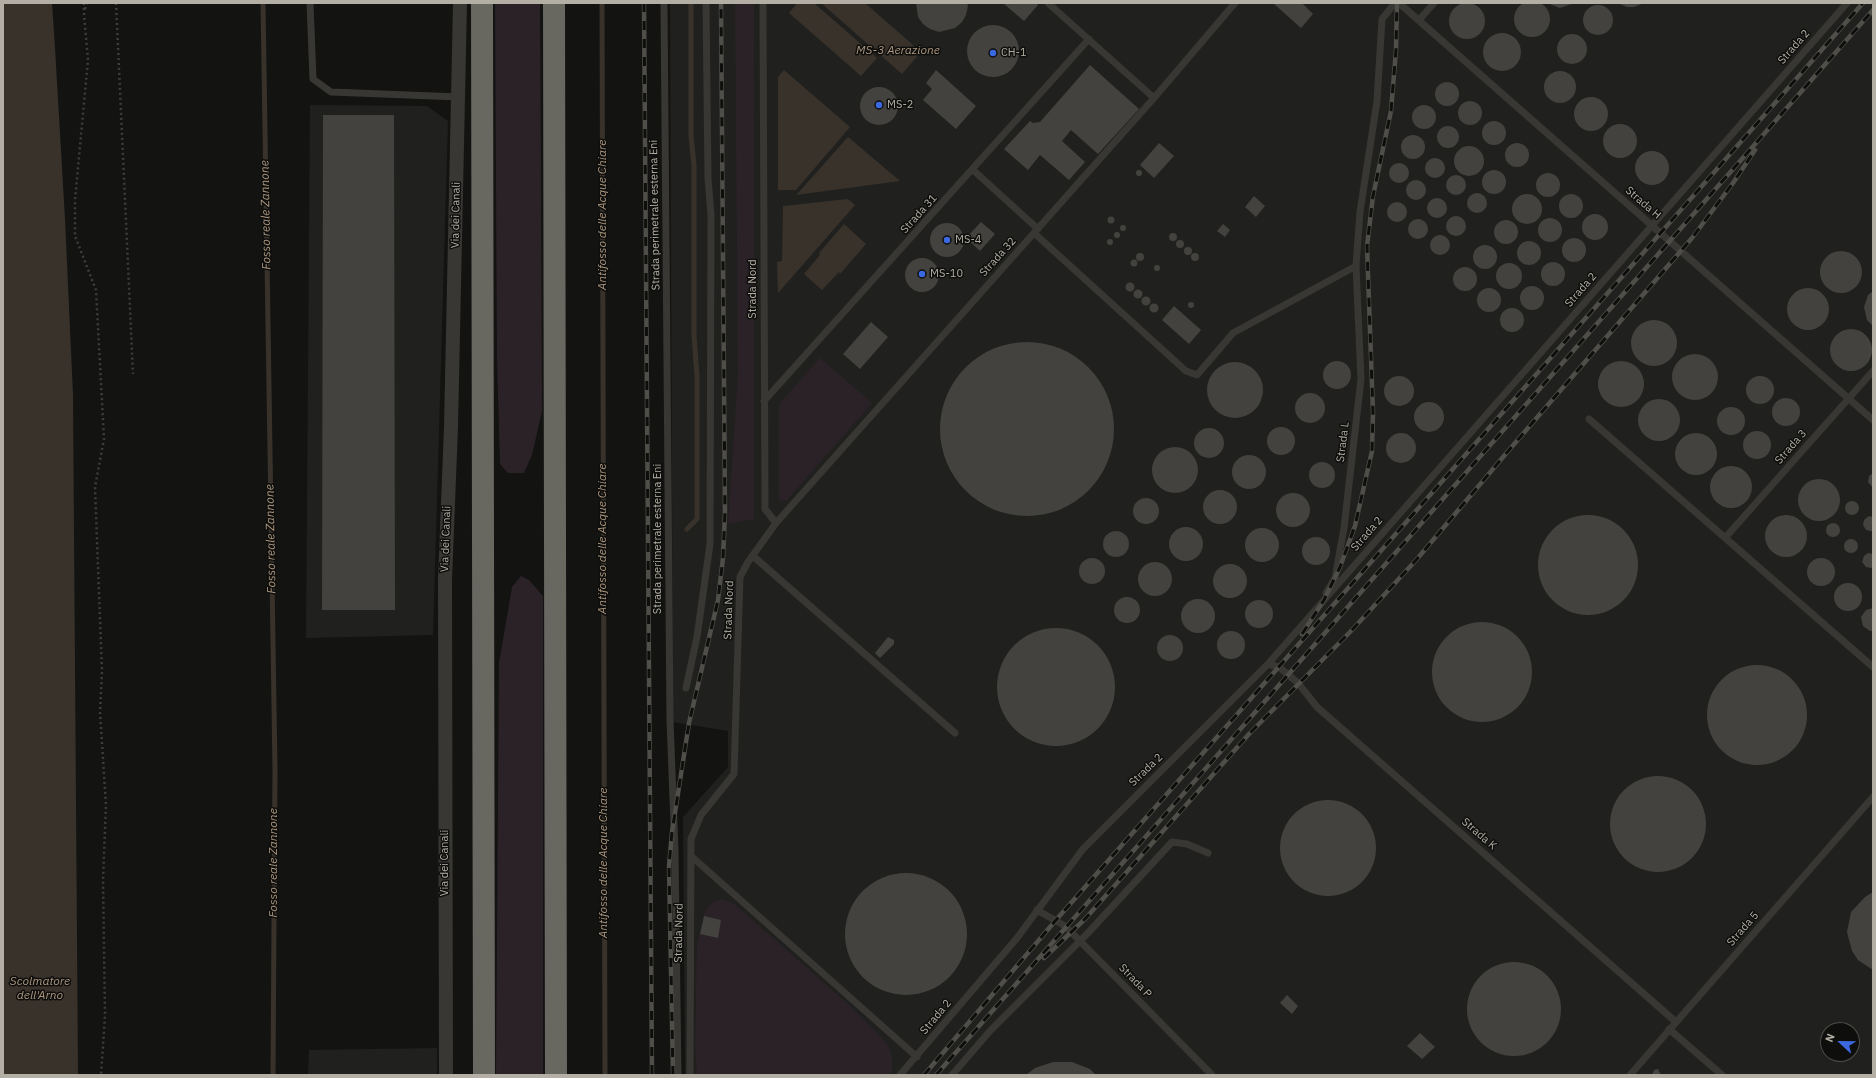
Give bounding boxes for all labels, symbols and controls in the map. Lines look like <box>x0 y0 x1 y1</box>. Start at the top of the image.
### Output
street label: Strada 2 <box>1775 27 1813 67</box>
water label: MS-3 Aerazione <box>856 44 940 58</box>
place label: CH-1 <box>1001 46 1027 60</box>
marker: CH-1 <box>988 48 998 58</box>
place label: MS-2 <box>887 98 913 112</box>
marker: MS-2 <box>874 100 884 110</box>
water label: Antifosso delle Acque Chiare <box>596 140 610 290</box>
street label: Strada perimetrale esterna Eni <box>647 140 663 290</box>
water label: Fosso reale Zannone <box>258 160 274 270</box>
street label: Via dei Canali <box>449 182 463 248</box>
street label: Strada H <box>1623 184 1663 222</box>
street label: Strada 31 <box>898 192 940 236</box>
place label: MS-4 <box>955 233 981 247</box>
marker: MS-4 <box>942 235 952 245</box>
street label: Strada 32 <box>977 235 1019 279</box>
street label: Strada Nord <box>746 259 760 319</box>
place label: MS-10 <box>930 267 963 281</box>
marker: MS-10 <box>917 269 927 279</box>
street label: Strada 2 <box>1562 270 1600 310</box>
street label: Strada L <box>1334 421 1352 463</box>
street label: Strada 3 <box>1772 427 1810 467</box>
water label: Antifosso delle Acque Chiare <box>596 464 610 614</box>
street label: Strada perimetrale esterna Eni <box>651 464 665 614</box>
water label: Fosso reale Zannone <box>263 484 279 594</box>
street label: Via dei Canali <box>438 506 454 572</box>
street label: Strada 2 <box>1348 514 1386 554</box>
street label: Strada Nord <box>721 580 737 640</box>
street label: Strada 2 <box>1126 751 1166 789</box>
water label: Antifosso delle Acque Chiare <box>597 788 611 938</box>
water label: Fosso reale Zannone <box>267 808 281 918</box>
street label: Strada K <box>1459 815 1499 853</box>
street label: Via dei Canali <box>438 830 452 896</box>
street label: Strada Nord <box>672 903 686 963</box>
street label: Strada 5 <box>1724 909 1762 949</box>
street label: Strada P <box>1116 961 1154 1001</box>
water label: Scolmatore dell'Arno <box>10 975 70 1003</box>
street label: Strada 2 <box>918 997 954 1037</box>
north arrow <box>1820 1022 1860 1062</box>
text: N <box>1822 1032 1838 1044</box>

